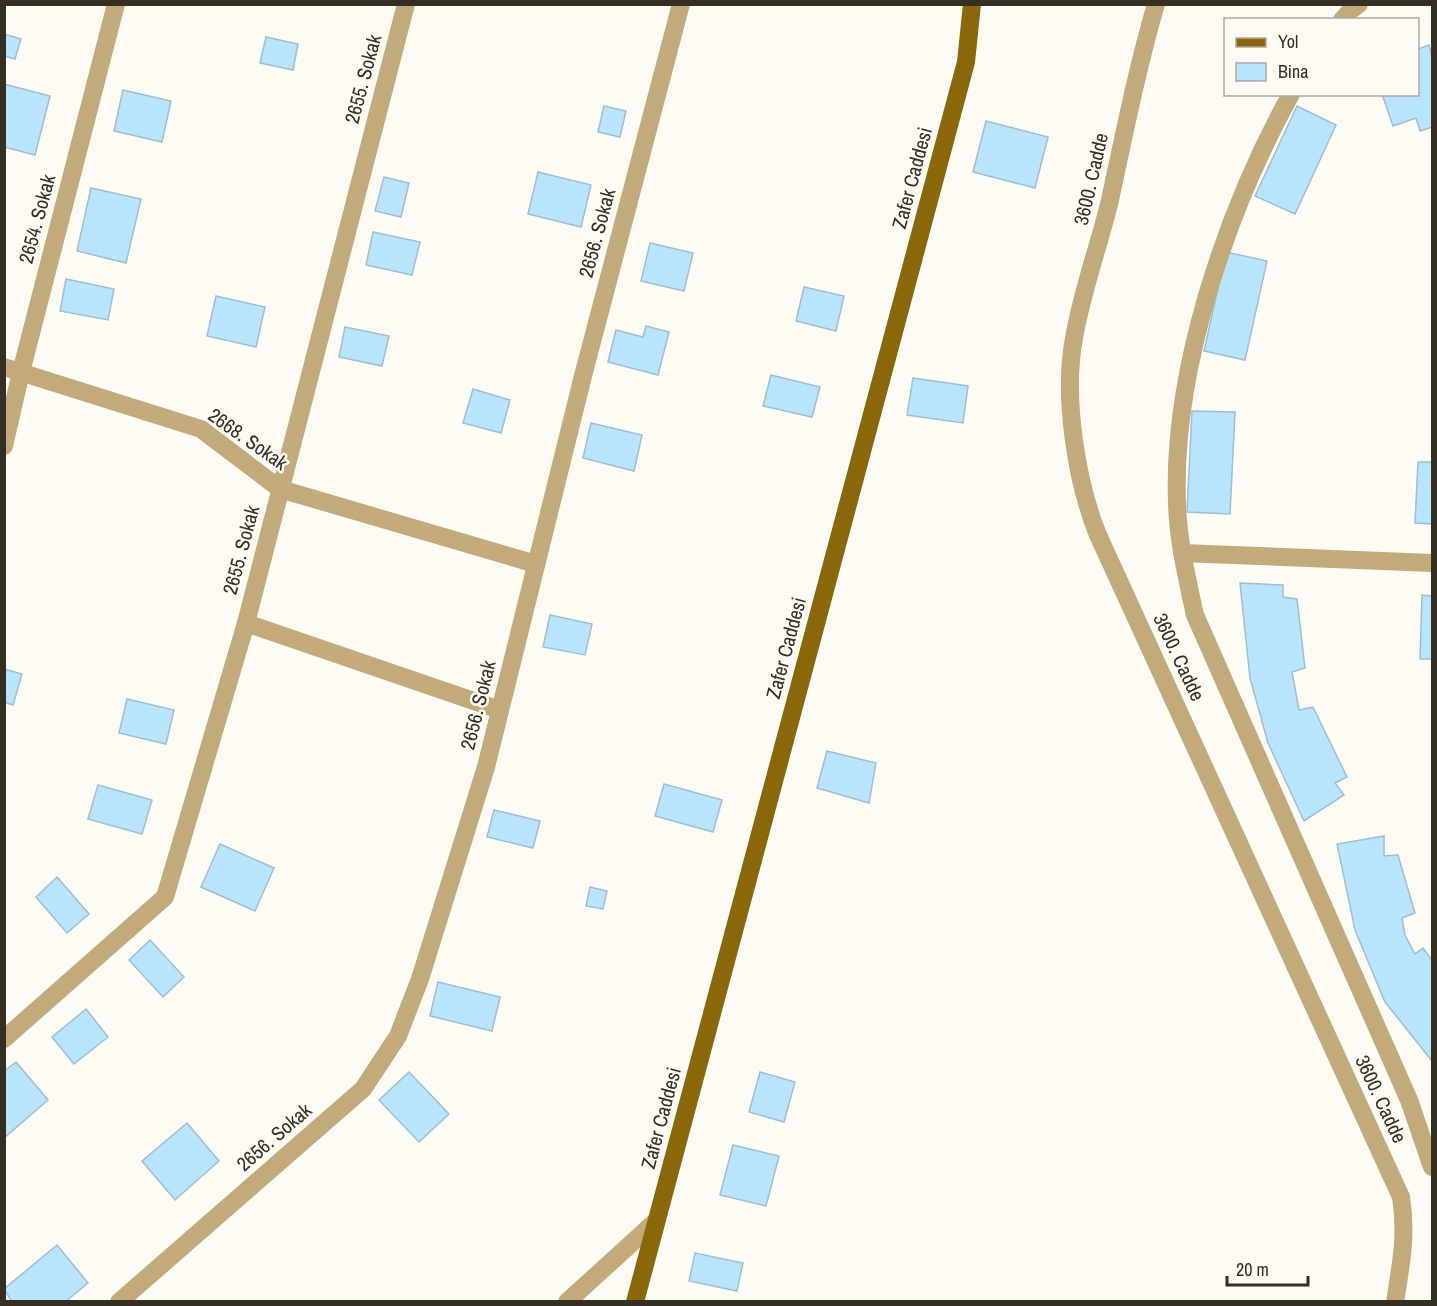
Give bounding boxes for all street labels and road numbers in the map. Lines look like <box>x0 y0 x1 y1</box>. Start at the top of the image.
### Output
street label: 2655. Sokak <box>338 31 388 126</box>
street label: Zafer Caddesi <box>885 124 938 232</box>
street label: 3600. Cadde <box>1067 130 1114 228</box>
street label: 2654. Sokak <box>12 171 62 266</box>
street label: 2656. Sokak <box>572 185 622 280</box>
street label: 2668. Sokak <box>203 401 294 476</box>
street label: 2655. Sokak <box>216 502 266 597</box>
street label: Zafer Caddesi <box>759 594 812 702</box>
street label: 3600. Cadde <box>1147 609 1212 705</box>
street label: 2656. Sokak <box>453 657 502 752</box>
street label: 3600. Cadde <box>1349 1051 1414 1147</box>
street label: Zafer Caddesi <box>634 1064 687 1172</box>
street label: 2656. Sokak <box>230 1096 318 1177</box>

